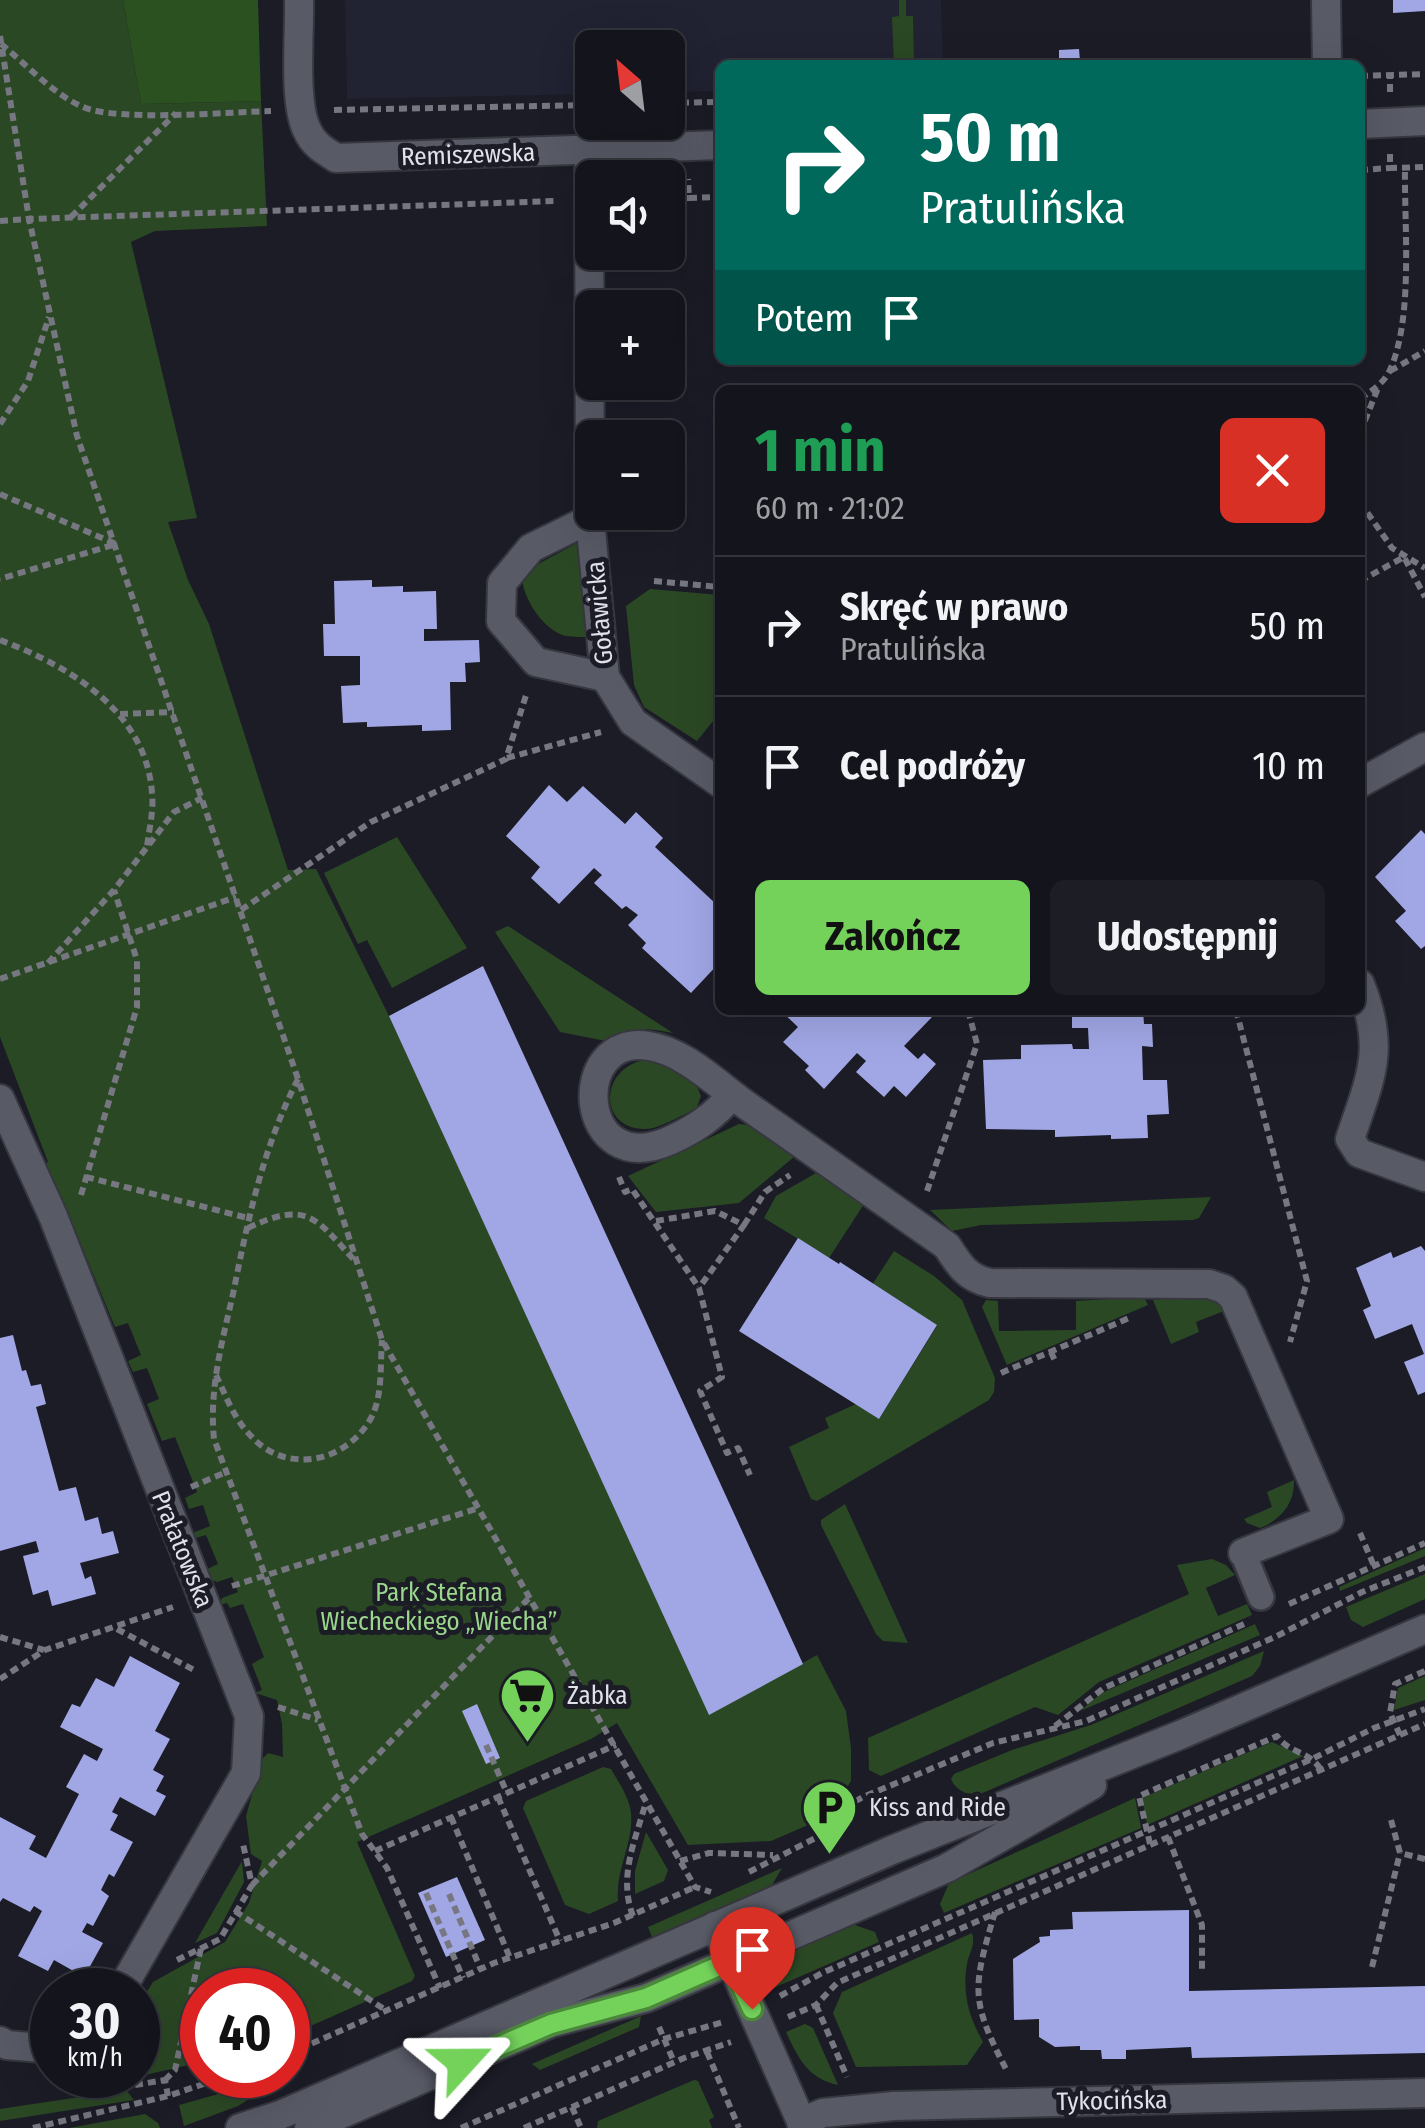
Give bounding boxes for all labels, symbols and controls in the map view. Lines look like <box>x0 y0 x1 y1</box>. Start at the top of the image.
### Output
north arrow <box>575 30 685 140</box>
map controls <box>575 30 685 530</box>
text: 50 m <box>920 96 1061 180</box>
icon: right <box>755 100 885 230</box>
street label: Remiszewska <box>400 138 536 172</box>
button: sound <box>575 160 685 270</box>
text: Pratulińska <box>920 181 1126 235</box>
button: + <box>575 290 685 400</box>
icon: arrive <box>874 290 929 345</box>
text: Potem <box>755 295 854 341</box>
text: 1 min <box>755 415 886 487</box>
button: close <box>1220 418 1325 523</box>
button: − <box>575 420 685 530</box>
text: 60 m · 21:02 <box>755 489 905 527</box>
street label: Goławicka <box>581 560 619 666</box>
text: Skręć w prawo <box>840 584 1068 630</box>
icon: right <box>755 599 810 654</box>
text: 50 m <box>1250 603 1325 649</box>
text: Pratulińska <box>840 630 986 668</box>
icon: arrive <box>755 739 810 794</box>
text: Cel podróży <box>840 743 1025 789</box>
text: 10 m <box>1252 743 1325 789</box>
button: Zakończ <box>755 880 1030 995</box>
button: Udostępnij <box>1050 880 1325 995</box>
street label: Prałatowska <box>145 1487 219 1612</box>
park label: Park Stefana Wiecheckiego „Wiecha” <box>321 1578 557 1637</box>
supermarket icon: Żabka <box>498 1665 558 1744</box>
place label: Żabka <box>567 1680 628 1711</box>
parking icon: Kiss and Ride <box>800 1777 860 1856</box>
place label: Kiss and Ride <box>869 1793 1006 1823</box>
pin <box>710 1907 795 2010</box>
icon: arrive <box>725 1922 780 1977</box>
speed limit sign: 40 <box>180 1968 310 2098</box>
text: 30 <box>70 1991 120 2051</box>
position arrow <box>410 2010 514 2114</box>
text: km/h <box>67 2043 123 2073</box>
street label: Tykocińska <box>1056 2085 1168 2117</box>

